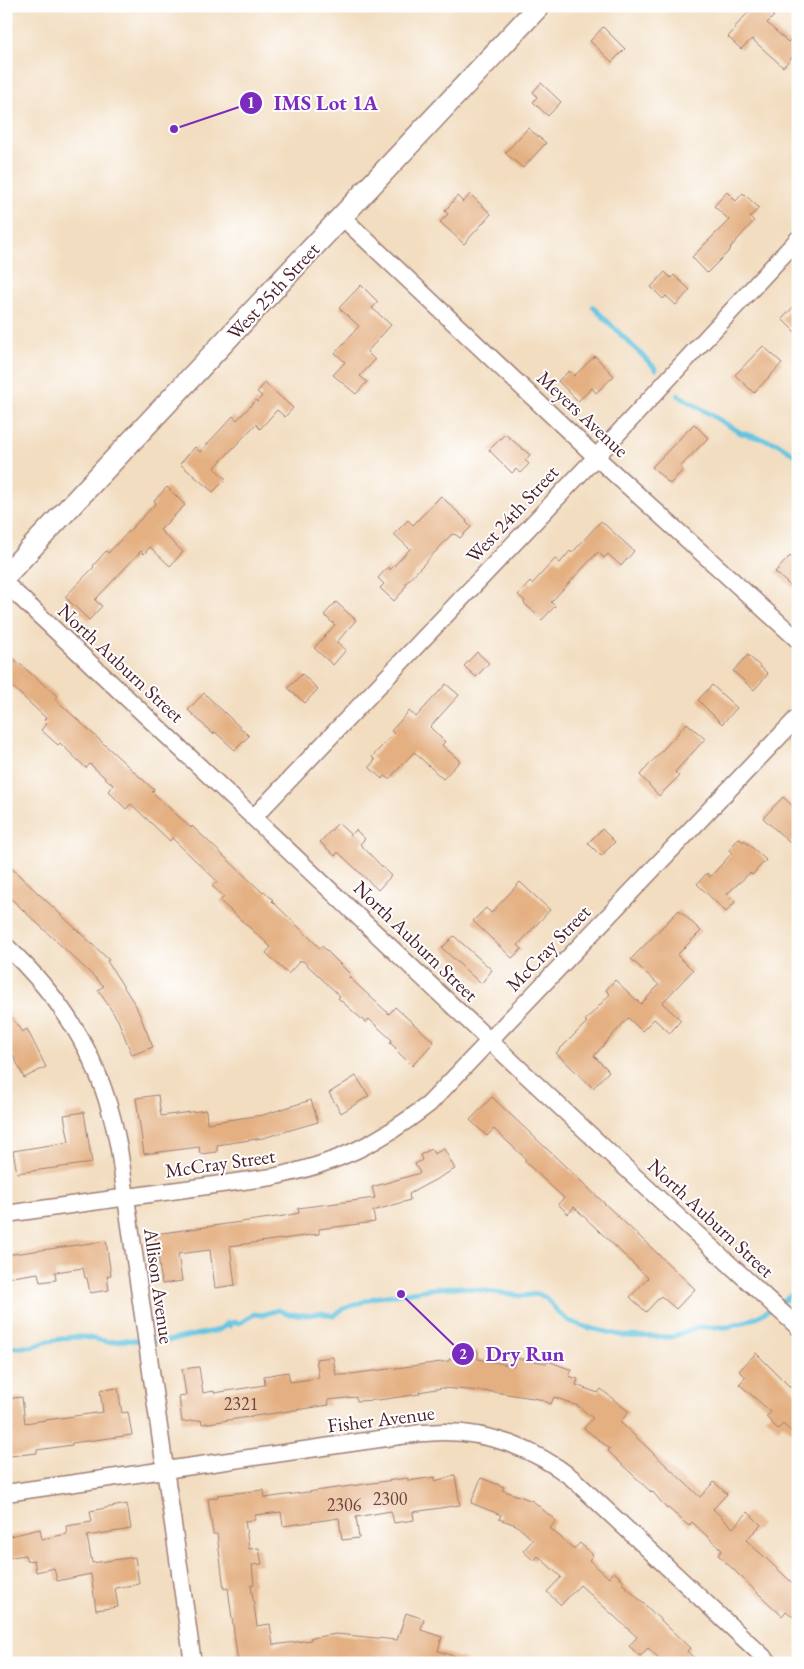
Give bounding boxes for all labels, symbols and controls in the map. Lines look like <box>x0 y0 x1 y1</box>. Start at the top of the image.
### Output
callout: IMS Lot 1A <box>239 85 388 121</box>
text: IMS Lot 1A <box>274 89 379 116</box>
text: 1 <box>247 93 255 112</box>
street label: West 25th Street <box>221 236 325 345</box>
street label: Meyers Avenue <box>532 365 634 463</box>
street label: West 24th Street <box>460 459 564 568</box>
street label: North Auburn Street <box>52 598 190 729</box>
street label: North Auburn Street <box>348 875 484 1008</box>
street label: McCray Street <box>500 898 596 997</box>
street label: McCray Street <box>163 1142 278 1184</box>
street label: North Auburn Street <box>642 1153 780 1284</box>
street label: Allison Avenue <box>138 1225 180 1346</box>
callout: Dry Run <box>451 1336 575 1372</box>
text: Dry Run <box>486 1340 565 1367</box>
text: 2 <box>459 1344 467 1363</box>
house number: 2321 <box>224 1392 258 1415</box>
street label: Fisher Avenue <box>326 1400 436 1438</box>
house number: 2300 <box>373 1487 408 1510</box>
house number: 2306 <box>327 1493 362 1516</box>

